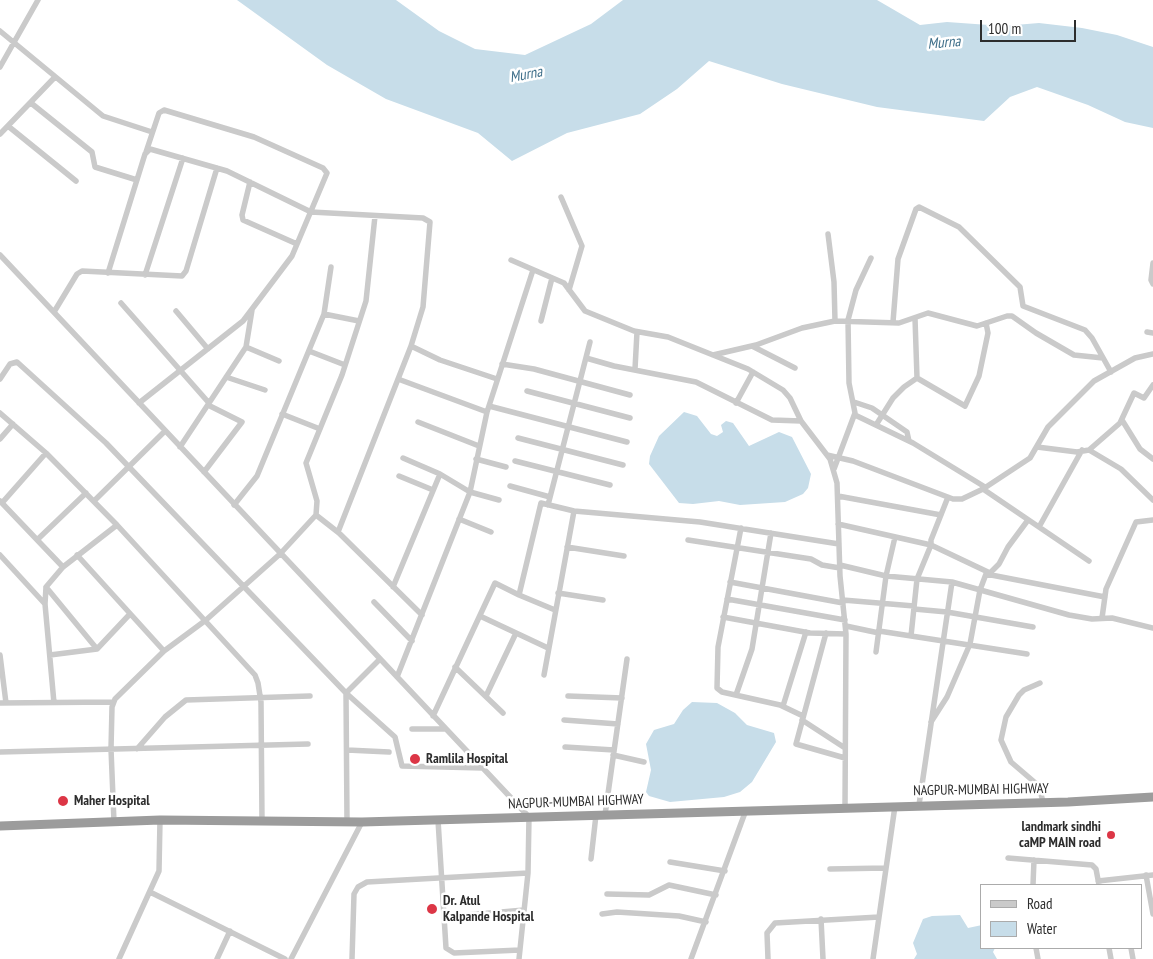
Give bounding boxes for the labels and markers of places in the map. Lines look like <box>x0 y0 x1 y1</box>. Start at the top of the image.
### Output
place label: Ramlila Hospital <box>426 751 508 767</box>
marker: Ramlila Hospital <box>408 752 422 766</box>
place label: Maher Hospital <box>74 793 150 809</box>
marker: Maher Hospital <box>56 794 70 808</box>
place label: landmark sindhi caMP MAIN road <box>1019 819 1101 852</box>
marker: landmark sindhi caMP MAIN road <box>1105 829 1117 841</box>
place label: Dr. Atul Kalpande Hospital <box>443 893 534 926</box>
marker: Dr. Atul Kalpande Hospital <box>425 902 439 916</box>

